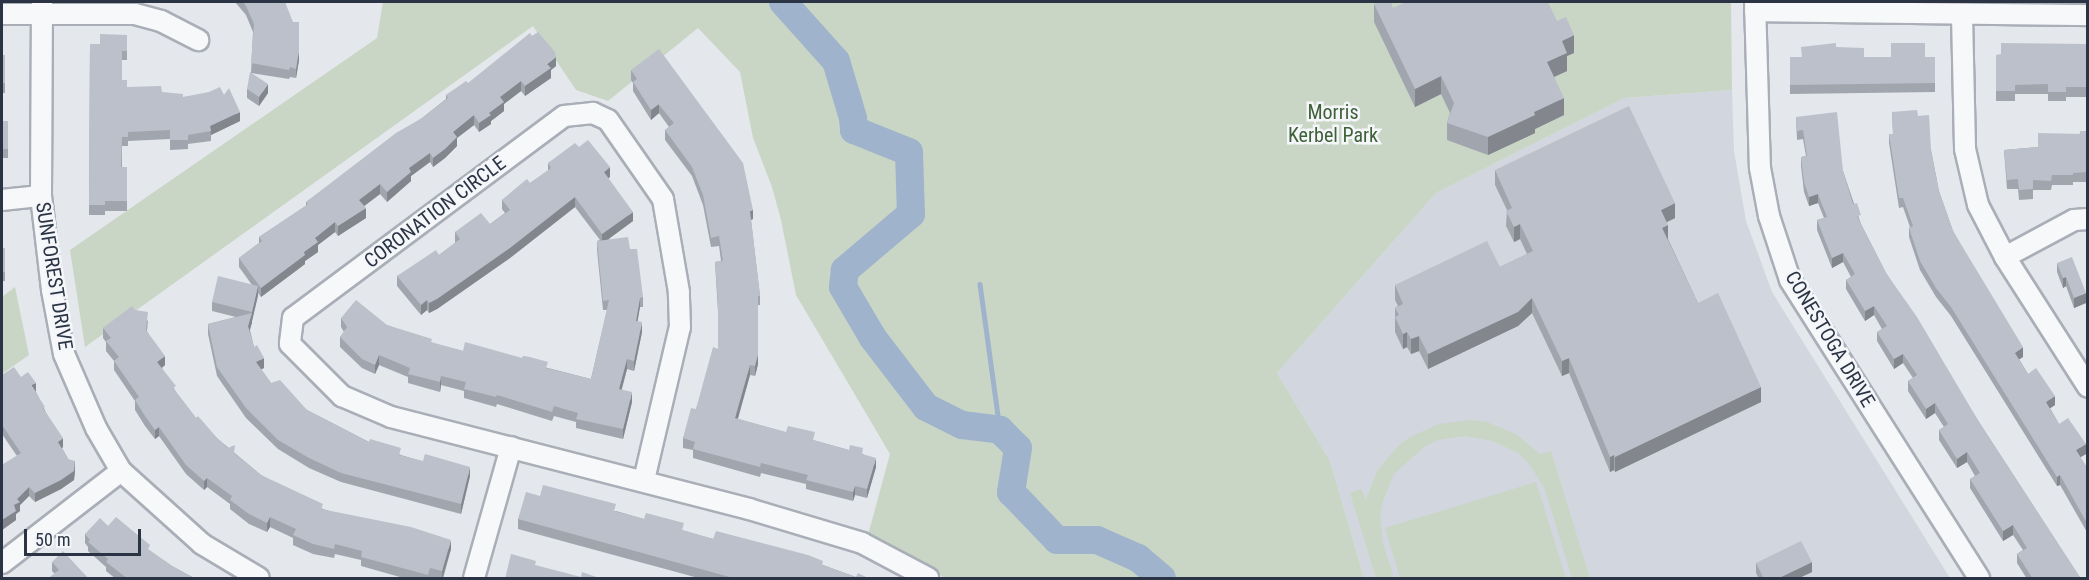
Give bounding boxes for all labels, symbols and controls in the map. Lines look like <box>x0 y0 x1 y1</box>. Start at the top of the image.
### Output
park label: Morris Kerbel Park <box>1288 100 1378 147</box>
street label: CORONATION CIRCLE <box>359 151 511 273</box>
street label: SUNFOREST DRIVE <box>30 200 78 352</box>
street label: CONESTOGA DRIVE <box>1780 267 1880 411</box>
scale bar <box>27 517 144 555</box>
text: 50 m <box>35 529 70 550</box>

